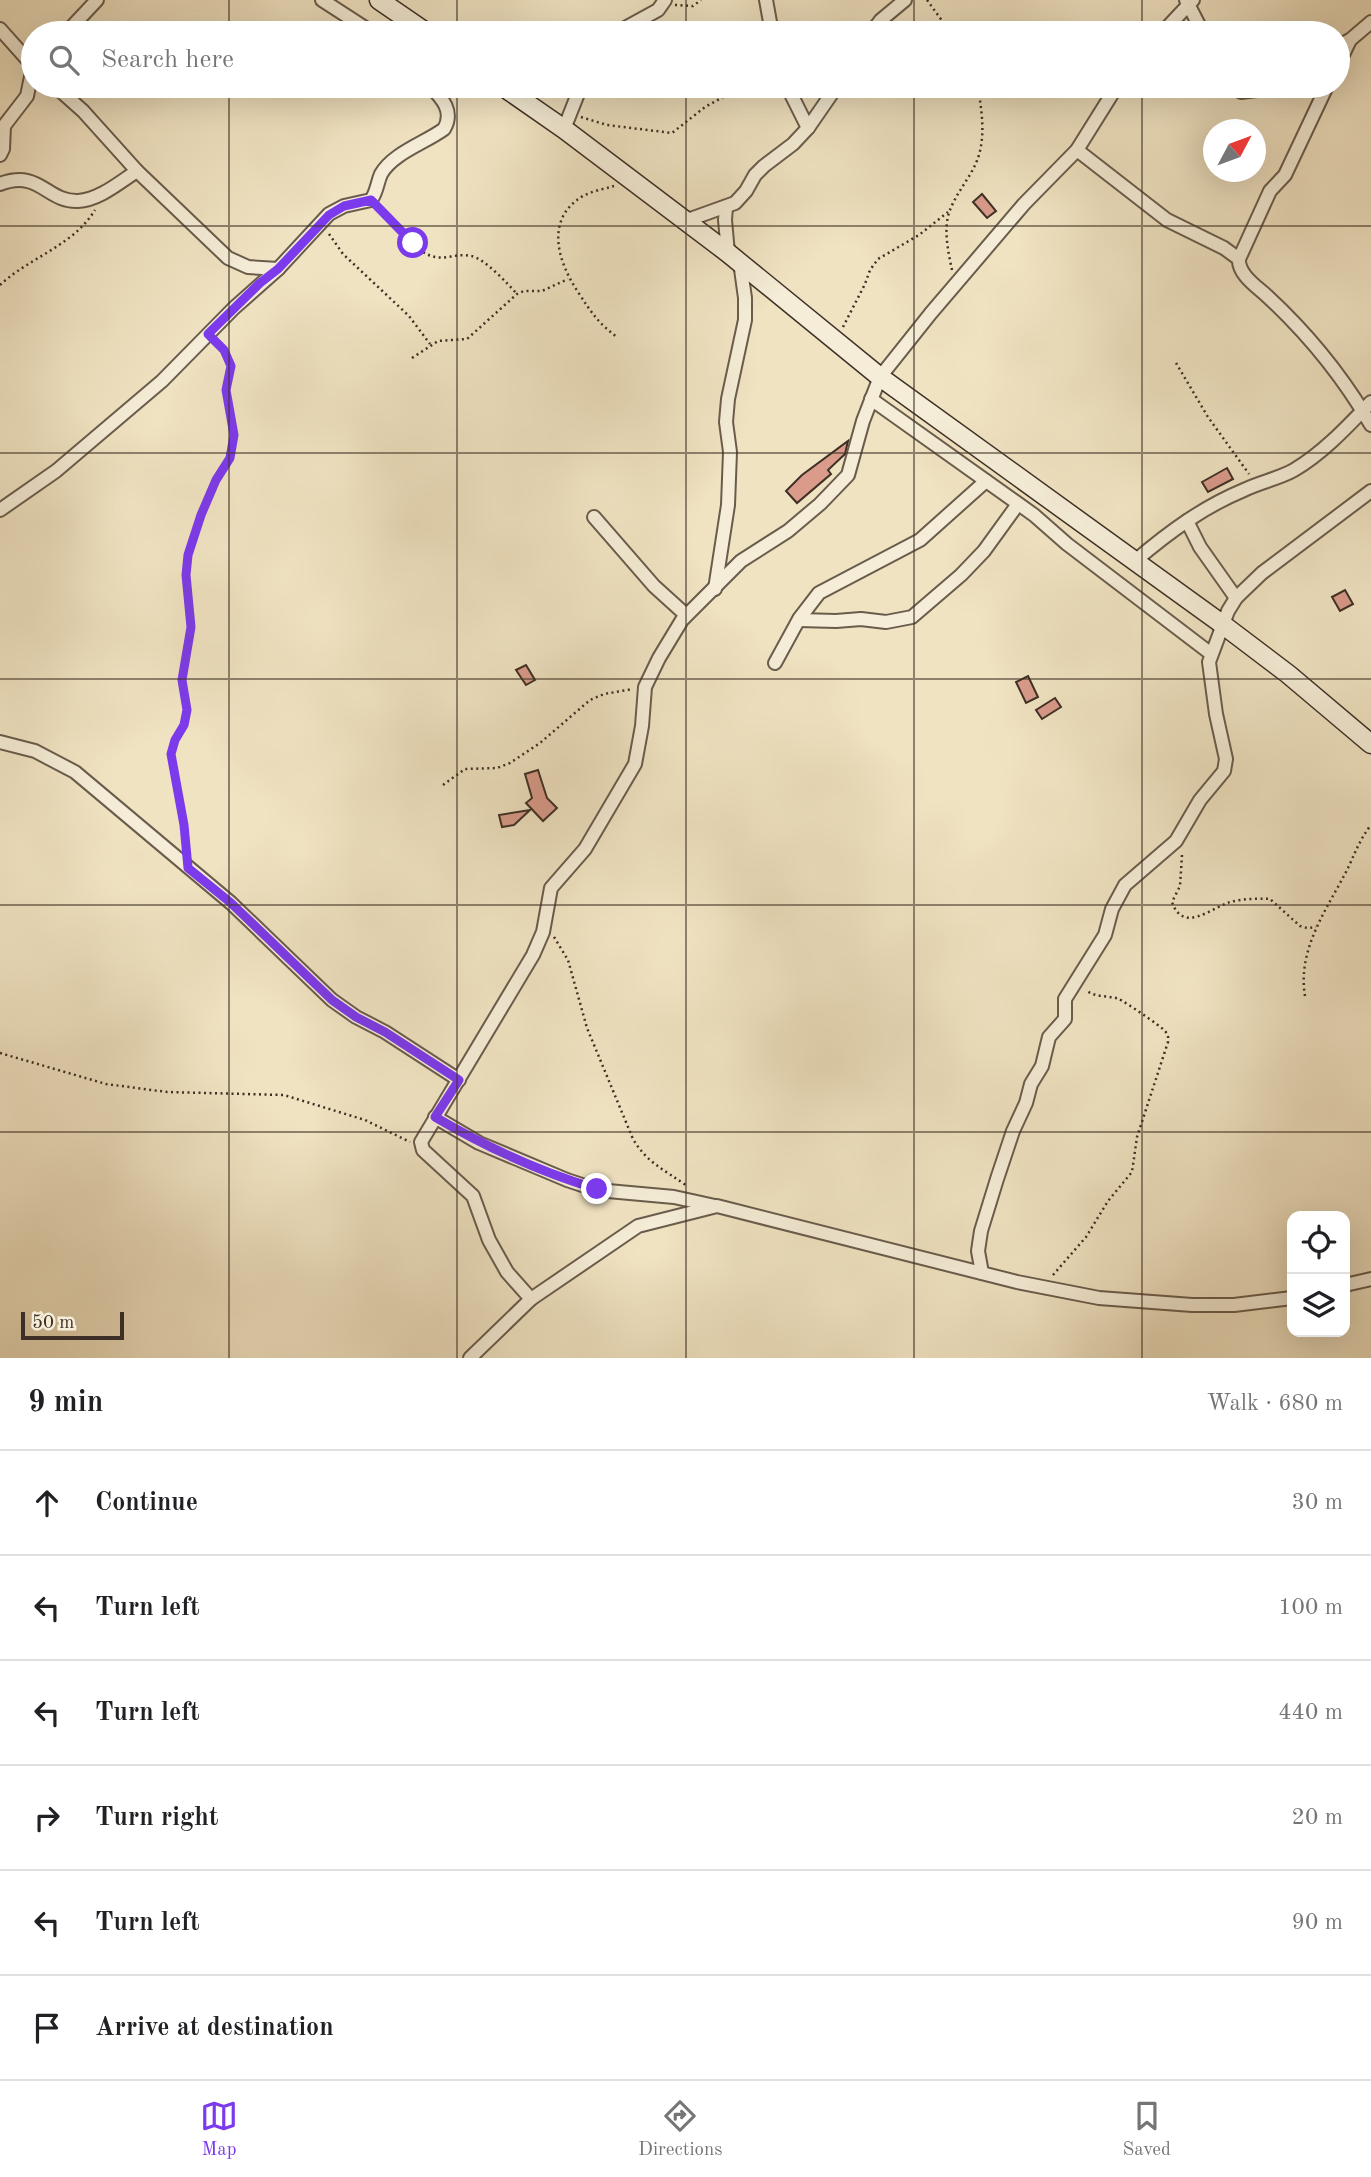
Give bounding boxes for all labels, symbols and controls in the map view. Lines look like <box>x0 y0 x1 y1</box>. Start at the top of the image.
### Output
search box <box>21 21 1350 98</box>
icon: search <box>45 41 83 79</box>
text: Search here <box>101 47 234 73</box>
north arrow <box>1203 119 1266 182</box>
route start <box>397 227 428 258</box>
route end <box>581 1173 612 1204</box>
map controls <box>1287 1211 1350 1337</box>
button: locate <box>1287 1211 1350 1274</box>
button: layers <box>1287 1274 1350 1337</box>
scale bar <box>21 1309 124 1341</box>
text: 50 m <box>32 1314 74 1333</box>
text: 9 min <box>28 1388 103 1418</box>
text: Walk · 680 m <box>1207 1392 1343 1415</box>
icon: ahead <box>28 1484 66 1522</box>
text: Continue <box>95 1490 198 1516</box>
text: 30 m <box>1292 1491 1343 1514</box>
icon: left <box>28 1589 66 1627</box>
text: Turn left <box>95 1595 200 1621</box>
text: 100 m <box>1278 1596 1343 1619</box>
icon: left <box>28 1694 66 1732</box>
text: Turn left <box>95 1700 200 1726</box>
text: 440 m <box>1278 1701 1343 1724</box>
icon: right <box>28 1799 66 1837</box>
text: Turn right <box>95 1805 218 1831</box>
text: 20 m <box>1292 1806 1343 1829</box>
icon: left <box>28 1904 66 1942</box>
text: Turn left <box>95 1910 200 1936</box>
text: 90 m <box>1292 1911 1343 1934</box>
icon: arrive <box>28 2009 66 2047</box>
text: Arrive at destination <box>95 2015 334 2041</box>
tab: Map <box>200 2097 238 2162</box>
tab: Directions <box>638 2097 723 2162</box>
tab: Saved <box>1123 2097 1171 2162</box>

